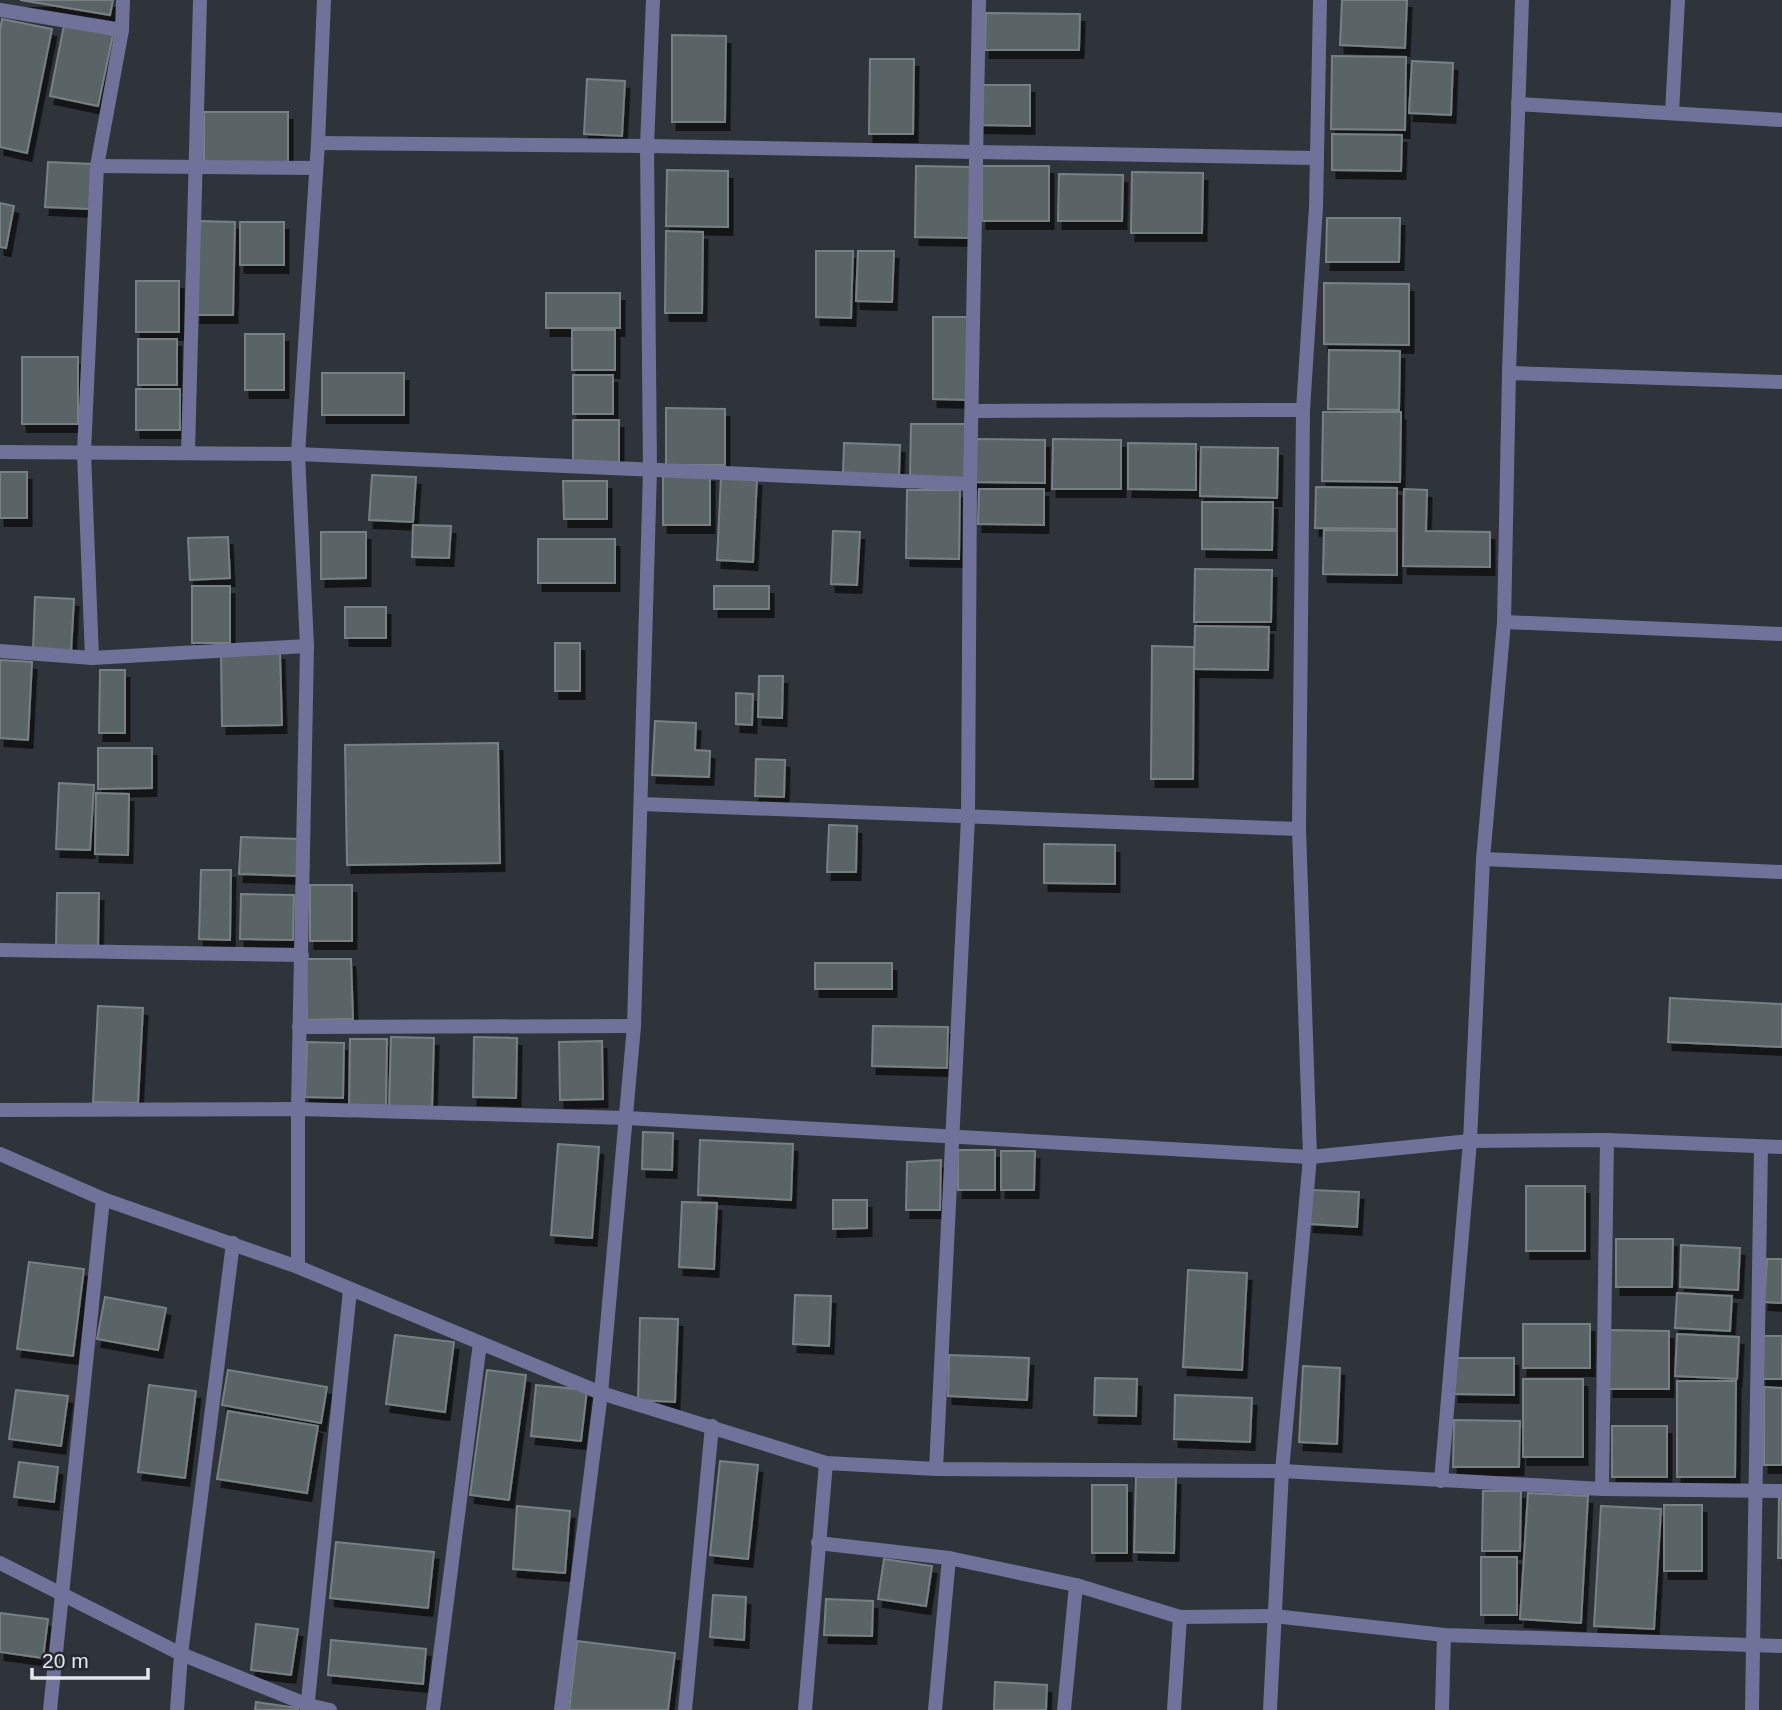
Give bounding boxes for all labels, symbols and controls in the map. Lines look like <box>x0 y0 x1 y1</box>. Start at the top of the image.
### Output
scale bar <box>32 1636 147 1680</box>
text: 20 m <box>42 1649 89 1672</box>

